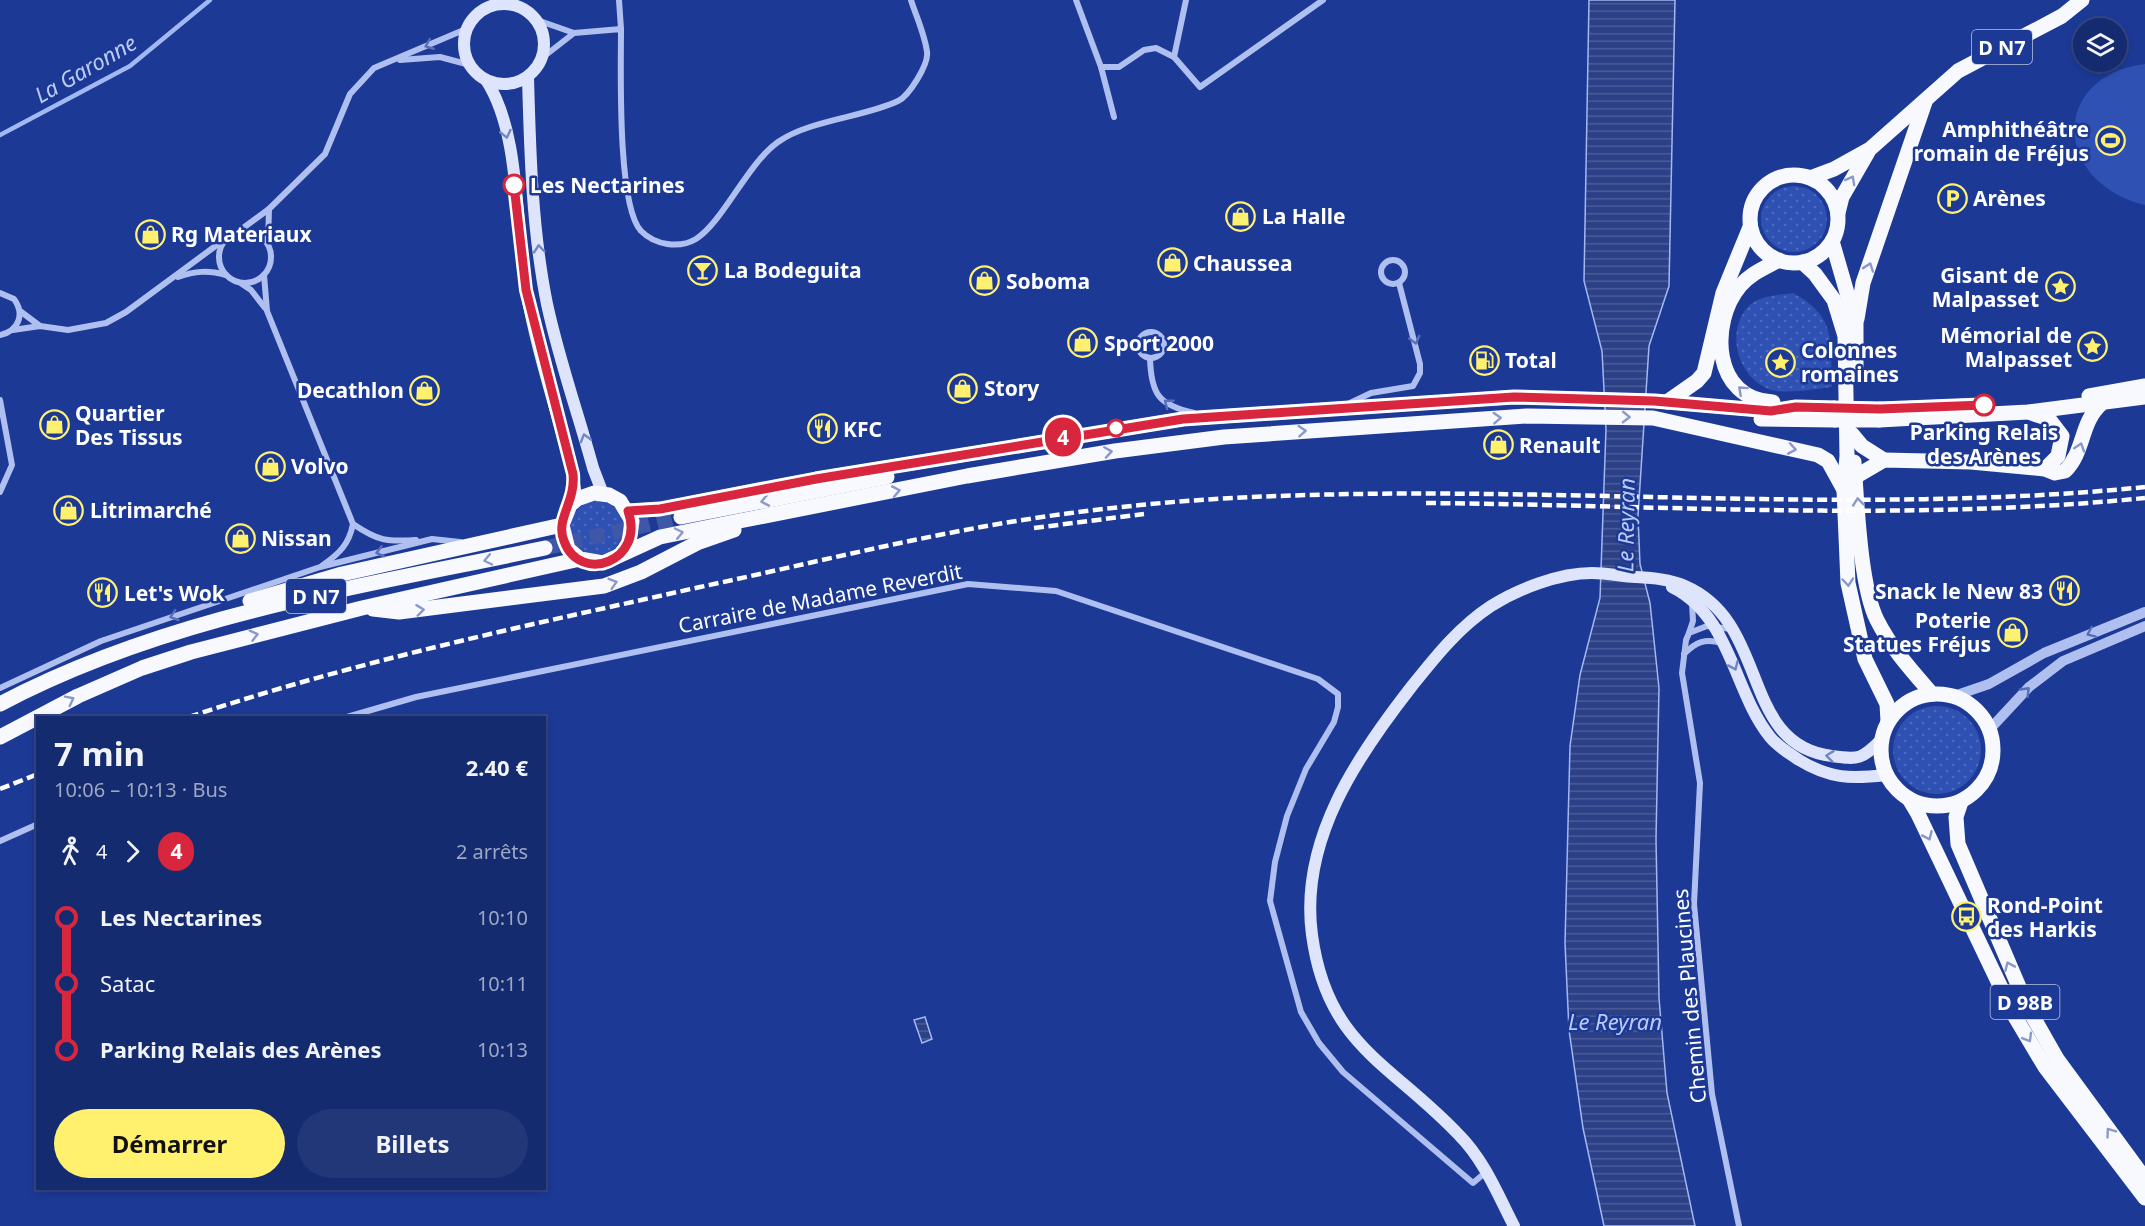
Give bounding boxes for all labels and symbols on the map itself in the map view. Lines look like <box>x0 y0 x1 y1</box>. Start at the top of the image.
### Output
water label: La Garonne <box>28 27 142 109</box>
road number: D N7 <box>1972 30 2032 64</box>
one-way arrow <box>424 38 435 50</box>
place label: Amphithéâtre romain de Fréjus <box>1914 115 2089 167</box>
sports icon: Amphithéâtre romain de Fréjus <box>2094 125 2126 157</box>
one-way arrow <box>499 129 512 139</box>
place label: Les Nectarines <box>530 171 685 199</box>
marker: Les Nectarines <box>503 174 525 196</box>
one-way arrow <box>1844 176 1855 187</box>
parking icon: Arènes <box>1936 182 1968 214</box>
place label: Arènes <box>1973 184 2046 212</box>
shop icon: La Halle <box>1225 200 1257 232</box>
place label: La Halle <box>1262 202 1345 230</box>
shop icon: Rg Materiaux <box>134 218 166 250</box>
place label: Rg Materiaux <box>171 220 312 248</box>
one-way arrow <box>533 244 546 254</box>
shop icon: Chaussea <box>1156 247 1188 279</box>
place label: Chaussea <box>1193 249 1293 277</box>
bar icon: La Bodeguita <box>687 254 719 286</box>
place label: La Bodeguita <box>724 256 862 284</box>
place label: Gisant de Malpasset <box>1932 261 2039 313</box>
one-way arrow <box>1861 262 1874 273</box>
shop icon: Soboma <box>969 265 1001 297</box>
place label: Soboma <box>1006 267 1090 295</box>
place icon: Gisant de Malpasset <box>2044 271 2076 303</box>
place label: Mémorial de Malpasset <box>1940 321 2072 373</box>
shop icon: Sport 2000 <box>1067 327 1099 359</box>
place label: Sport 2000 <box>1104 329 1214 357</box>
place icon: Mémorial de Malpasset <box>2077 331 2109 363</box>
one-way arrow <box>1407 335 1420 345</box>
place label: Colonnes romaines <box>1801 336 1899 388</box>
fuel station icon: Total <box>1468 344 1500 376</box>
place label: Total <box>1505 346 1557 374</box>
place icon: Colonnes romaines <box>1764 346 1796 378</box>
shop icon: Story <box>947 372 979 404</box>
shop icon: Decathlon <box>409 374 441 406</box>
place label: Story <box>984 374 1039 402</box>
place label: Decathlon <box>297 376 404 404</box>
one-way arrow <box>1738 386 1749 397</box>
marker: Parking Relais des Arènes <box>1973 394 1995 416</box>
place label: Quartier Des Tissus <box>75 399 183 451</box>
one-way arrow <box>1163 399 1174 410</box>
shop icon: Quartier Des Tissus <box>38 409 70 441</box>
one-way arrow <box>1492 411 1501 424</box>
one-way arrow <box>1622 411 1631 423</box>
restaurant icon: KFC <box>806 413 838 445</box>
place label: KFC <box>843 415 882 443</box>
line badge: 4 <box>1044 418 1082 456</box>
place label: Parking Relais des Arènes <box>1910 418 2058 470</box>
unlabelled marker <box>1107 419 1125 437</box>
one-way arrow <box>1298 425 1307 438</box>
shop icon: Renault <box>1482 429 1514 461</box>
place label: Renault <box>1519 431 1601 459</box>
one-way arrow <box>580 433 592 444</box>
one-way arrow <box>1787 442 1797 455</box>
one-way arrow <box>2073 442 2085 453</box>
one-way arrow <box>1104 446 1113 458</box>
shop icon: Volvo <box>254 450 286 482</box>
place label: Volvo <box>291 452 349 480</box>
water label: Le Reyran <box>1609 478 1641 572</box>
one-way arrow <box>891 485 901 498</box>
shop icon: Litrimarché <box>53 494 85 526</box>
one-way arrow <box>760 494 770 507</box>
place label: Litrimarché <box>90 496 212 524</box>
one-way arrow <box>1852 498 1865 507</box>
shop icon: Nissan <box>224 522 256 554</box>
place label: Nissan <box>261 524 332 552</box>
one-way arrow <box>673 527 683 540</box>
one-way arrow <box>375 545 385 558</box>
one-way arrow <box>483 553 493 566</box>
street label: Carraire de Madame Reverdit <box>676 557 965 639</box>
restaurant icon: Snack le New 83 <box>2048 575 2080 607</box>
restaurant icon: Let's Wok <box>87 577 119 609</box>
one-way arrow <box>1841 577 1854 586</box>
place label: Snack le New 83 <box>1875 577 2043 605</box>
one-way arrow <box>607 578 617 590</box>
place label: Let's Wok <box>124 579 226 607</box>
road number: D N7 <box>286 579 346 613</box>
one-way arrow <box>415 604 424 617</box>
place label: Poterie Statues Fréjus <box>1843 606 1991 658</box>
one-way arrow <box>169 608 180 621</box>
shop icon: Poterie Statues Fréjus <box>1996 616 2028 648</box>
one-way arrow <box>2086 626 2097 638</box>
one-way arrow <box>248 630 258 642</box>
one-way arrow <box>1727 659 1739 670</box>
one-way arrow <box>2018 688 2029 699</box>
one-way arrow <box>64 696 75 707</box>
one-way arrow <box>1826 750 1835 763</box>
one-way arrow <box>1921 829 1933 840</box>
street label: Chemin des Plaucines <box>1666 888 1712 1104</box>
place label: Rond-Point des Harkis <box>1987 891 2103 943</box>
bus stop icon: Rond-Point des Harkis <box>1950 901 1982 933</box>
one-way arrow <box>2005 961 2017 972</box>
road number: D 98B <box>1990 985 2060 1019</box>
water label: Le Reyran <box>1568 1006 1662 1036</box>
one-way arrow <box>2020 1032 2032 1042</box>
one-way arrow <box>2106 1127 2117 1138</box>

